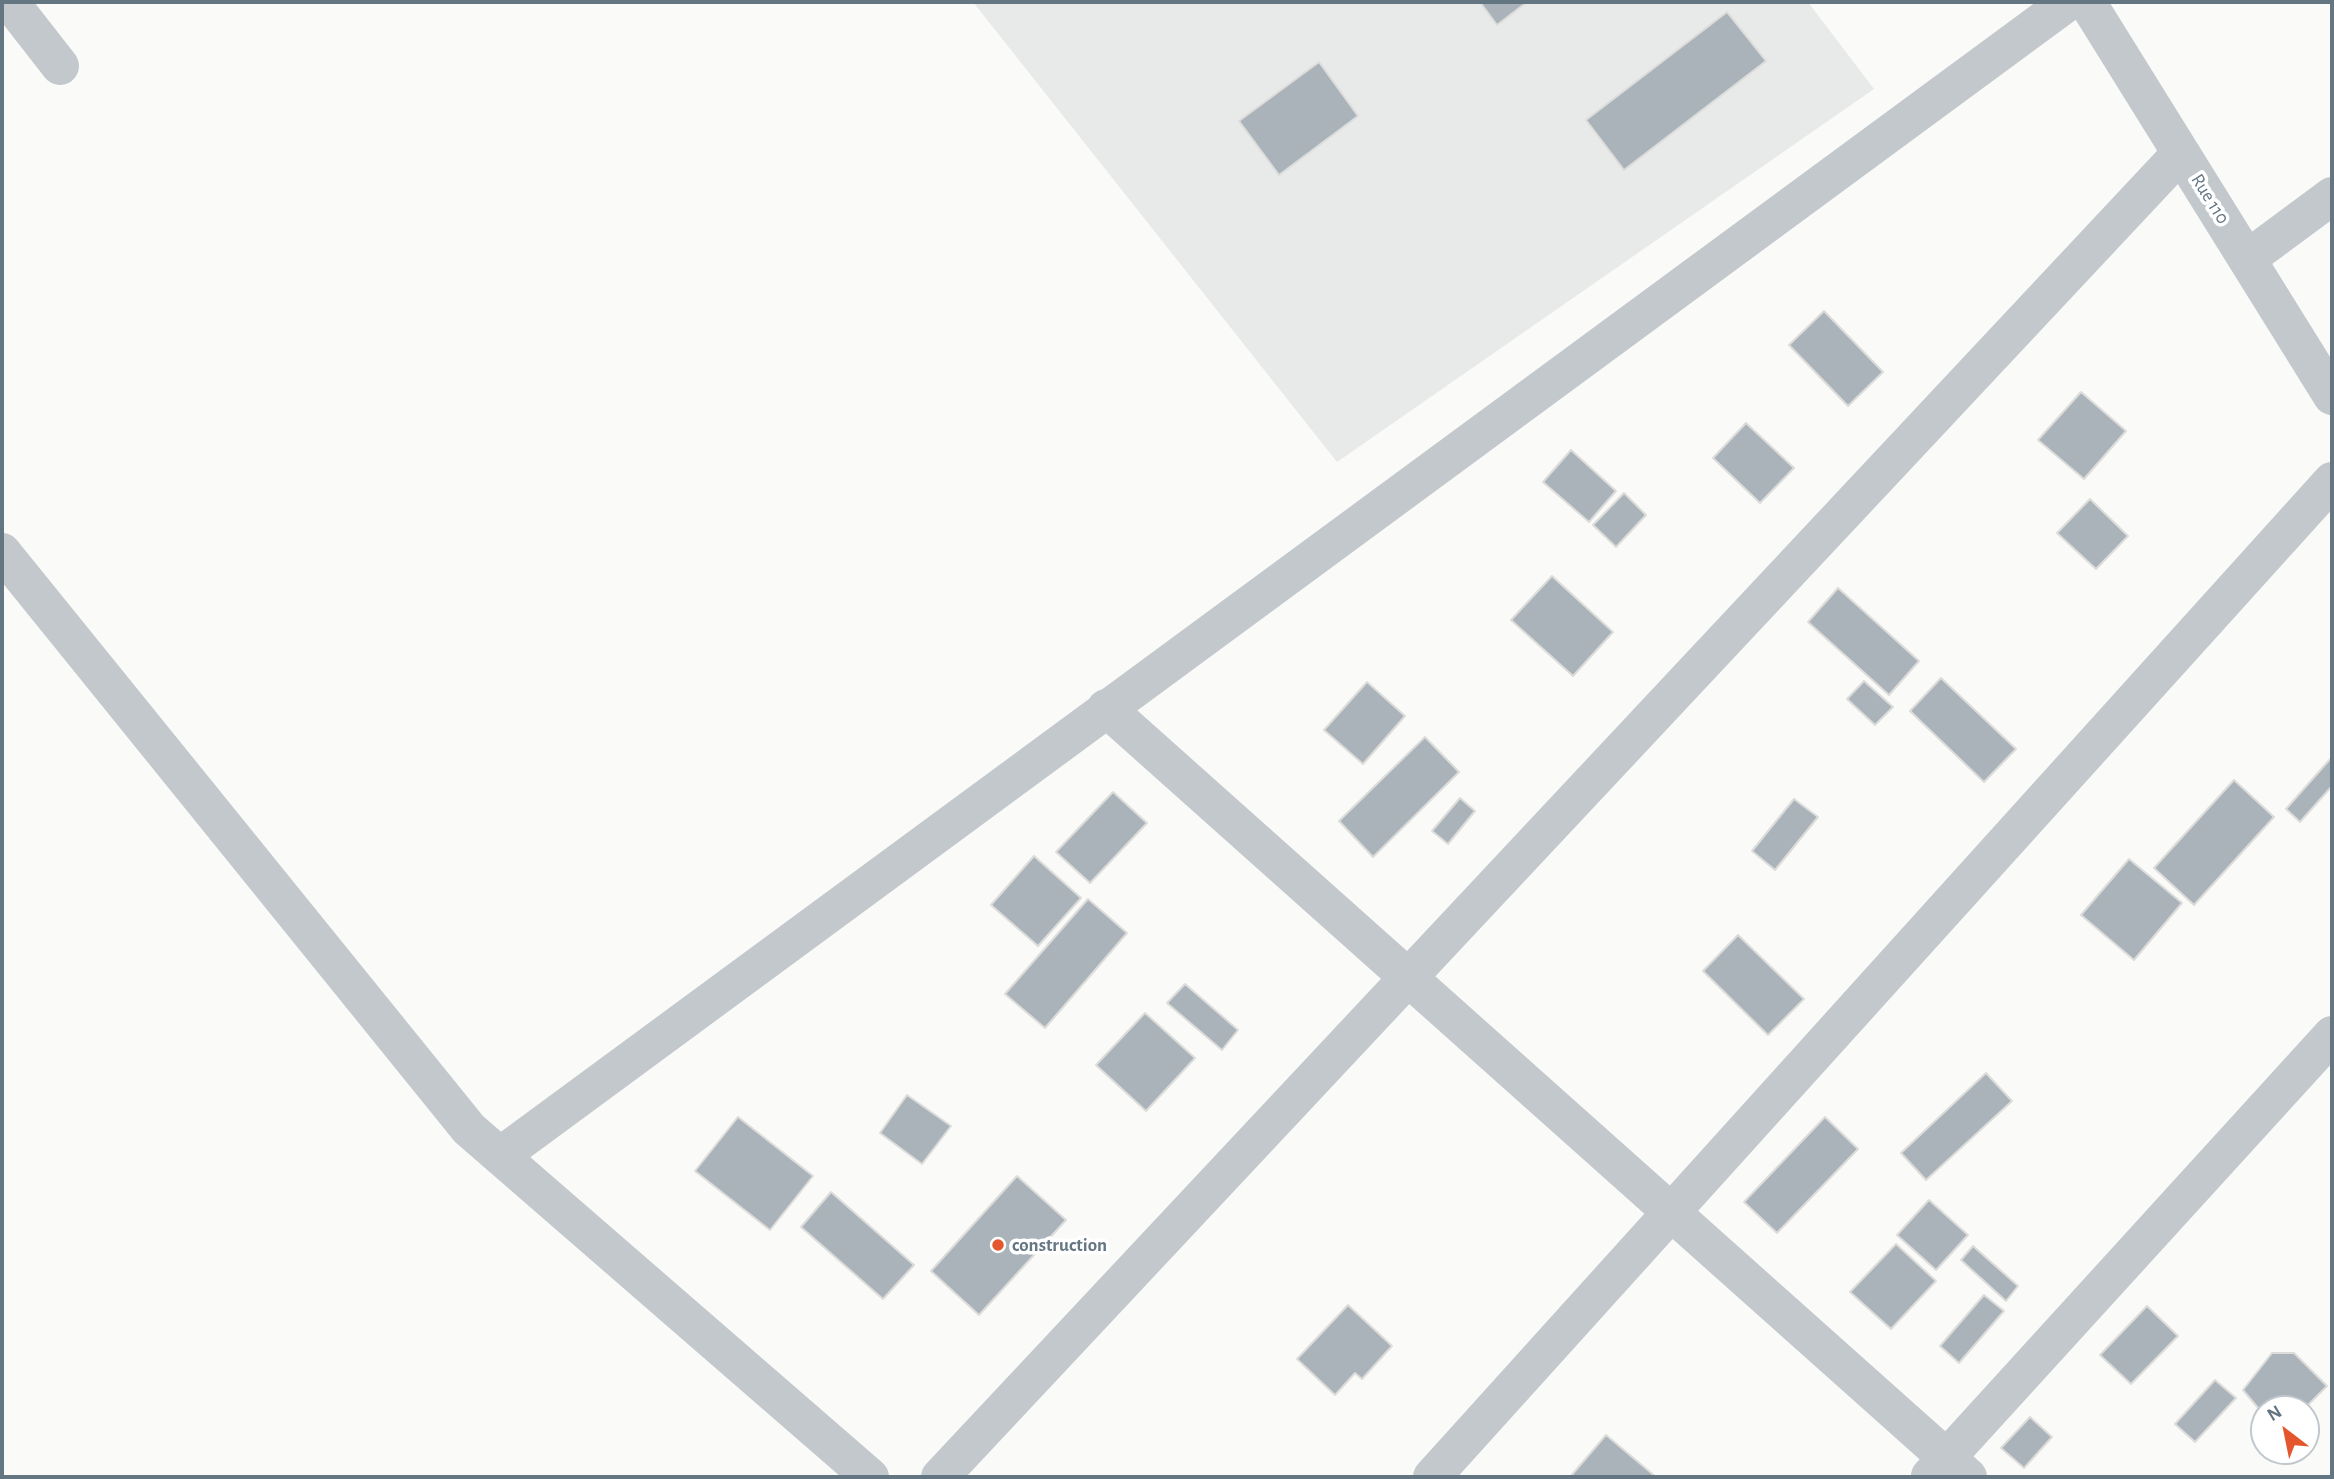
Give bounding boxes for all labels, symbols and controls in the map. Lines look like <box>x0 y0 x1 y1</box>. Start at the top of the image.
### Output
street label: Rue 110 <box>2186 170 2234 228</box>
place label: construction <box>1012 1234 1107 1256</box>
marker: construction <box>990 1237 1006 1253</box>
north arrow <box>2250 1395 2320 1465</box>
text: N <box>2264 1402 2285 1425</box>

